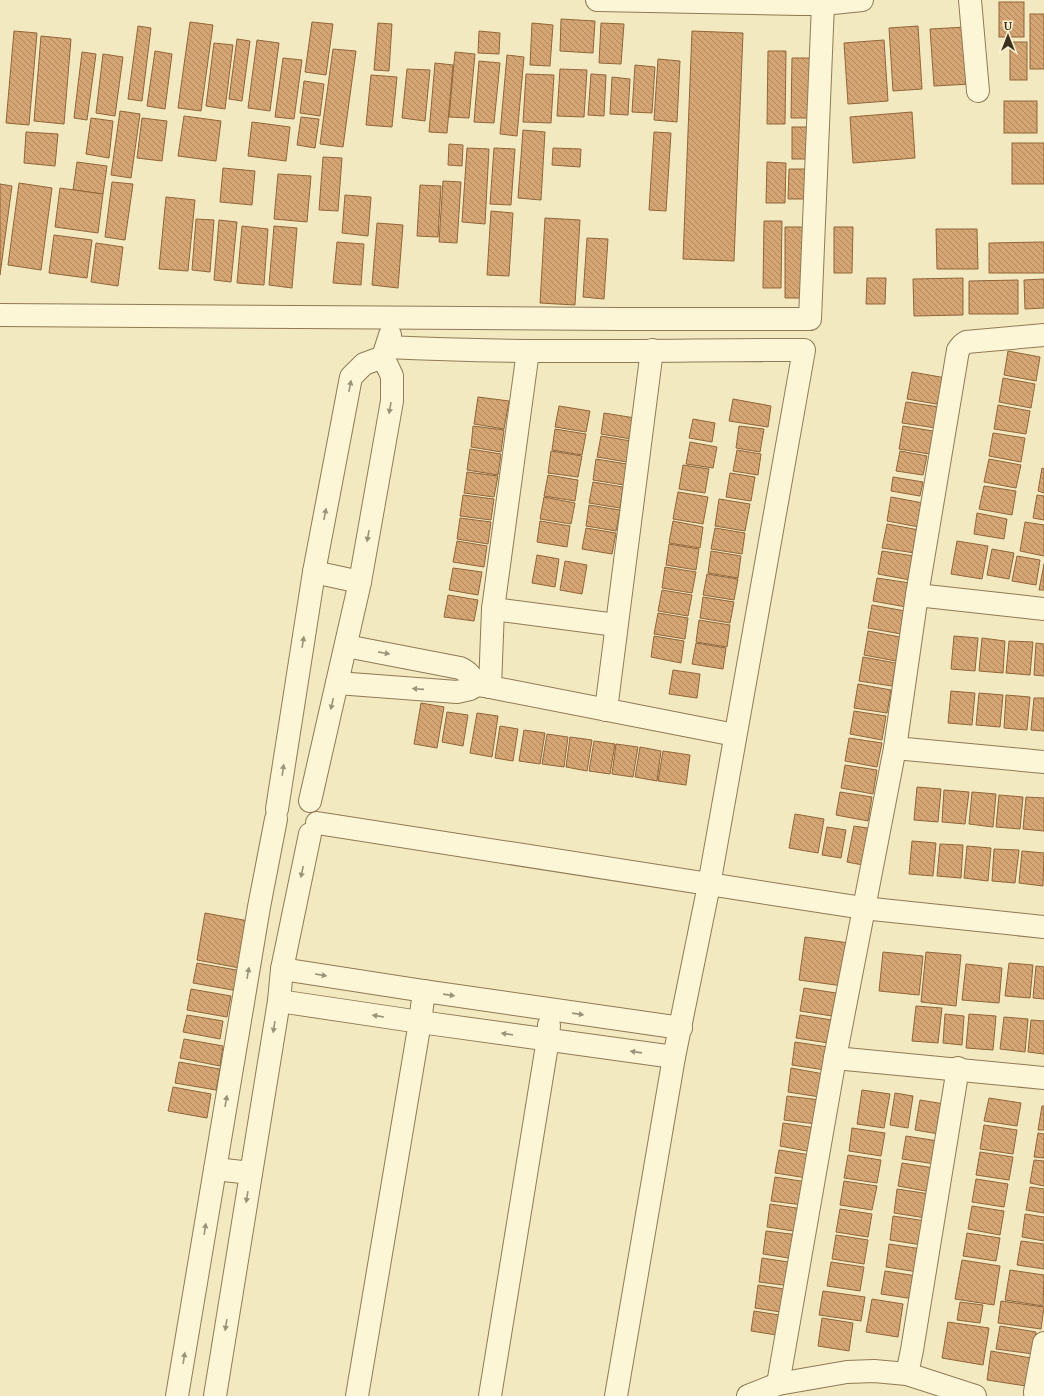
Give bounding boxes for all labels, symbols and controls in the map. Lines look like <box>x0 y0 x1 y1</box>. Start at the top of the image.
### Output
north arrow <box>988 16 1028 56</box>
text: U <box>1004 19 1013 33</box>
one-way arrow <box>347 380 353 392</box>
one-way arrow <box>387 402 393 414</box>
one-way arrow <box>323 508 329 520</box>
one-way arrow <box>365 530 371 542</box>
one-way arrow <box>300 636 306 648</box>
one-way arrow <box>378 650 390 656</box>
one-way arrow <box>412 685 424 692</box>
one-way arrow <box>329 698 335 710</box>
one-way arrow <box>280 764 286 776</box>
one-way arrow <box>299 866 305 878</box>
one-way arrow <box>245 967 251 979</box>
one-way arrow <box>315 972 327 978</box>
one-way arrow <box>443 992 455 998</box>
one-way arrow <box>572 1011 584 1017</box>
one-way arrow <box>372 1013 384 1019</box>
one-way arrow <box>271 1021 277 1033</box>
one-way arrow <box>501 1031 513 1037</box>
one-way arrow <box>630 1049 642 1055</box>
one-way arrow <box>223 1095 229 1107</box>
one-way arrow <box>244 1191 250 1203</box>
one-way arrow <box>202 1223 208 1235</box>
one-way arrow <box>223 1319 229 1331</box>
one-way arrow <box>181 1351 187 1364</box>

